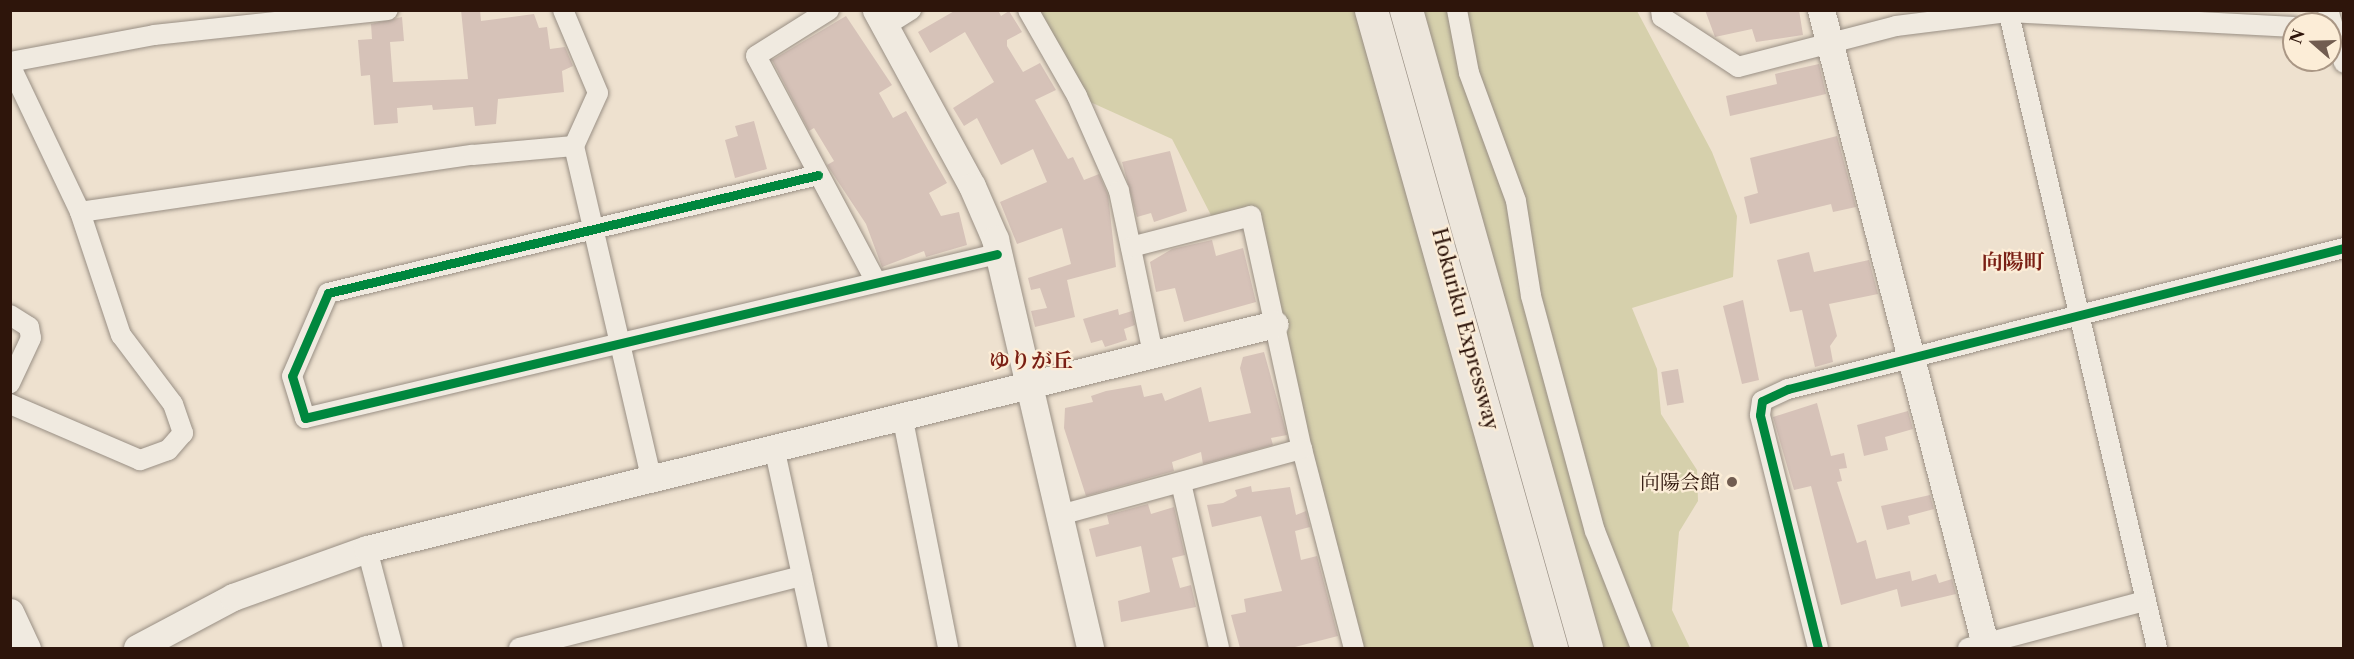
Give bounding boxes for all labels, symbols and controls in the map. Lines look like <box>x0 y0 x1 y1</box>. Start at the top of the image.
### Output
north arrow <box>2282 12 2342 72</box>
text: N <box>2285 27 2309 46</box>
street label: Hokuriku Expressway <box>1426 225 1504 433</box>
district label: 向陽町 <box>1982 249 2044 275</box>
district label: ゆりが丘 <box>989 348 1073 374</box>
place label: 向陽会館 <box>1640 470 1720 494</box>
marker: 向陽会館 <box>1725 475 1739 489</box>

